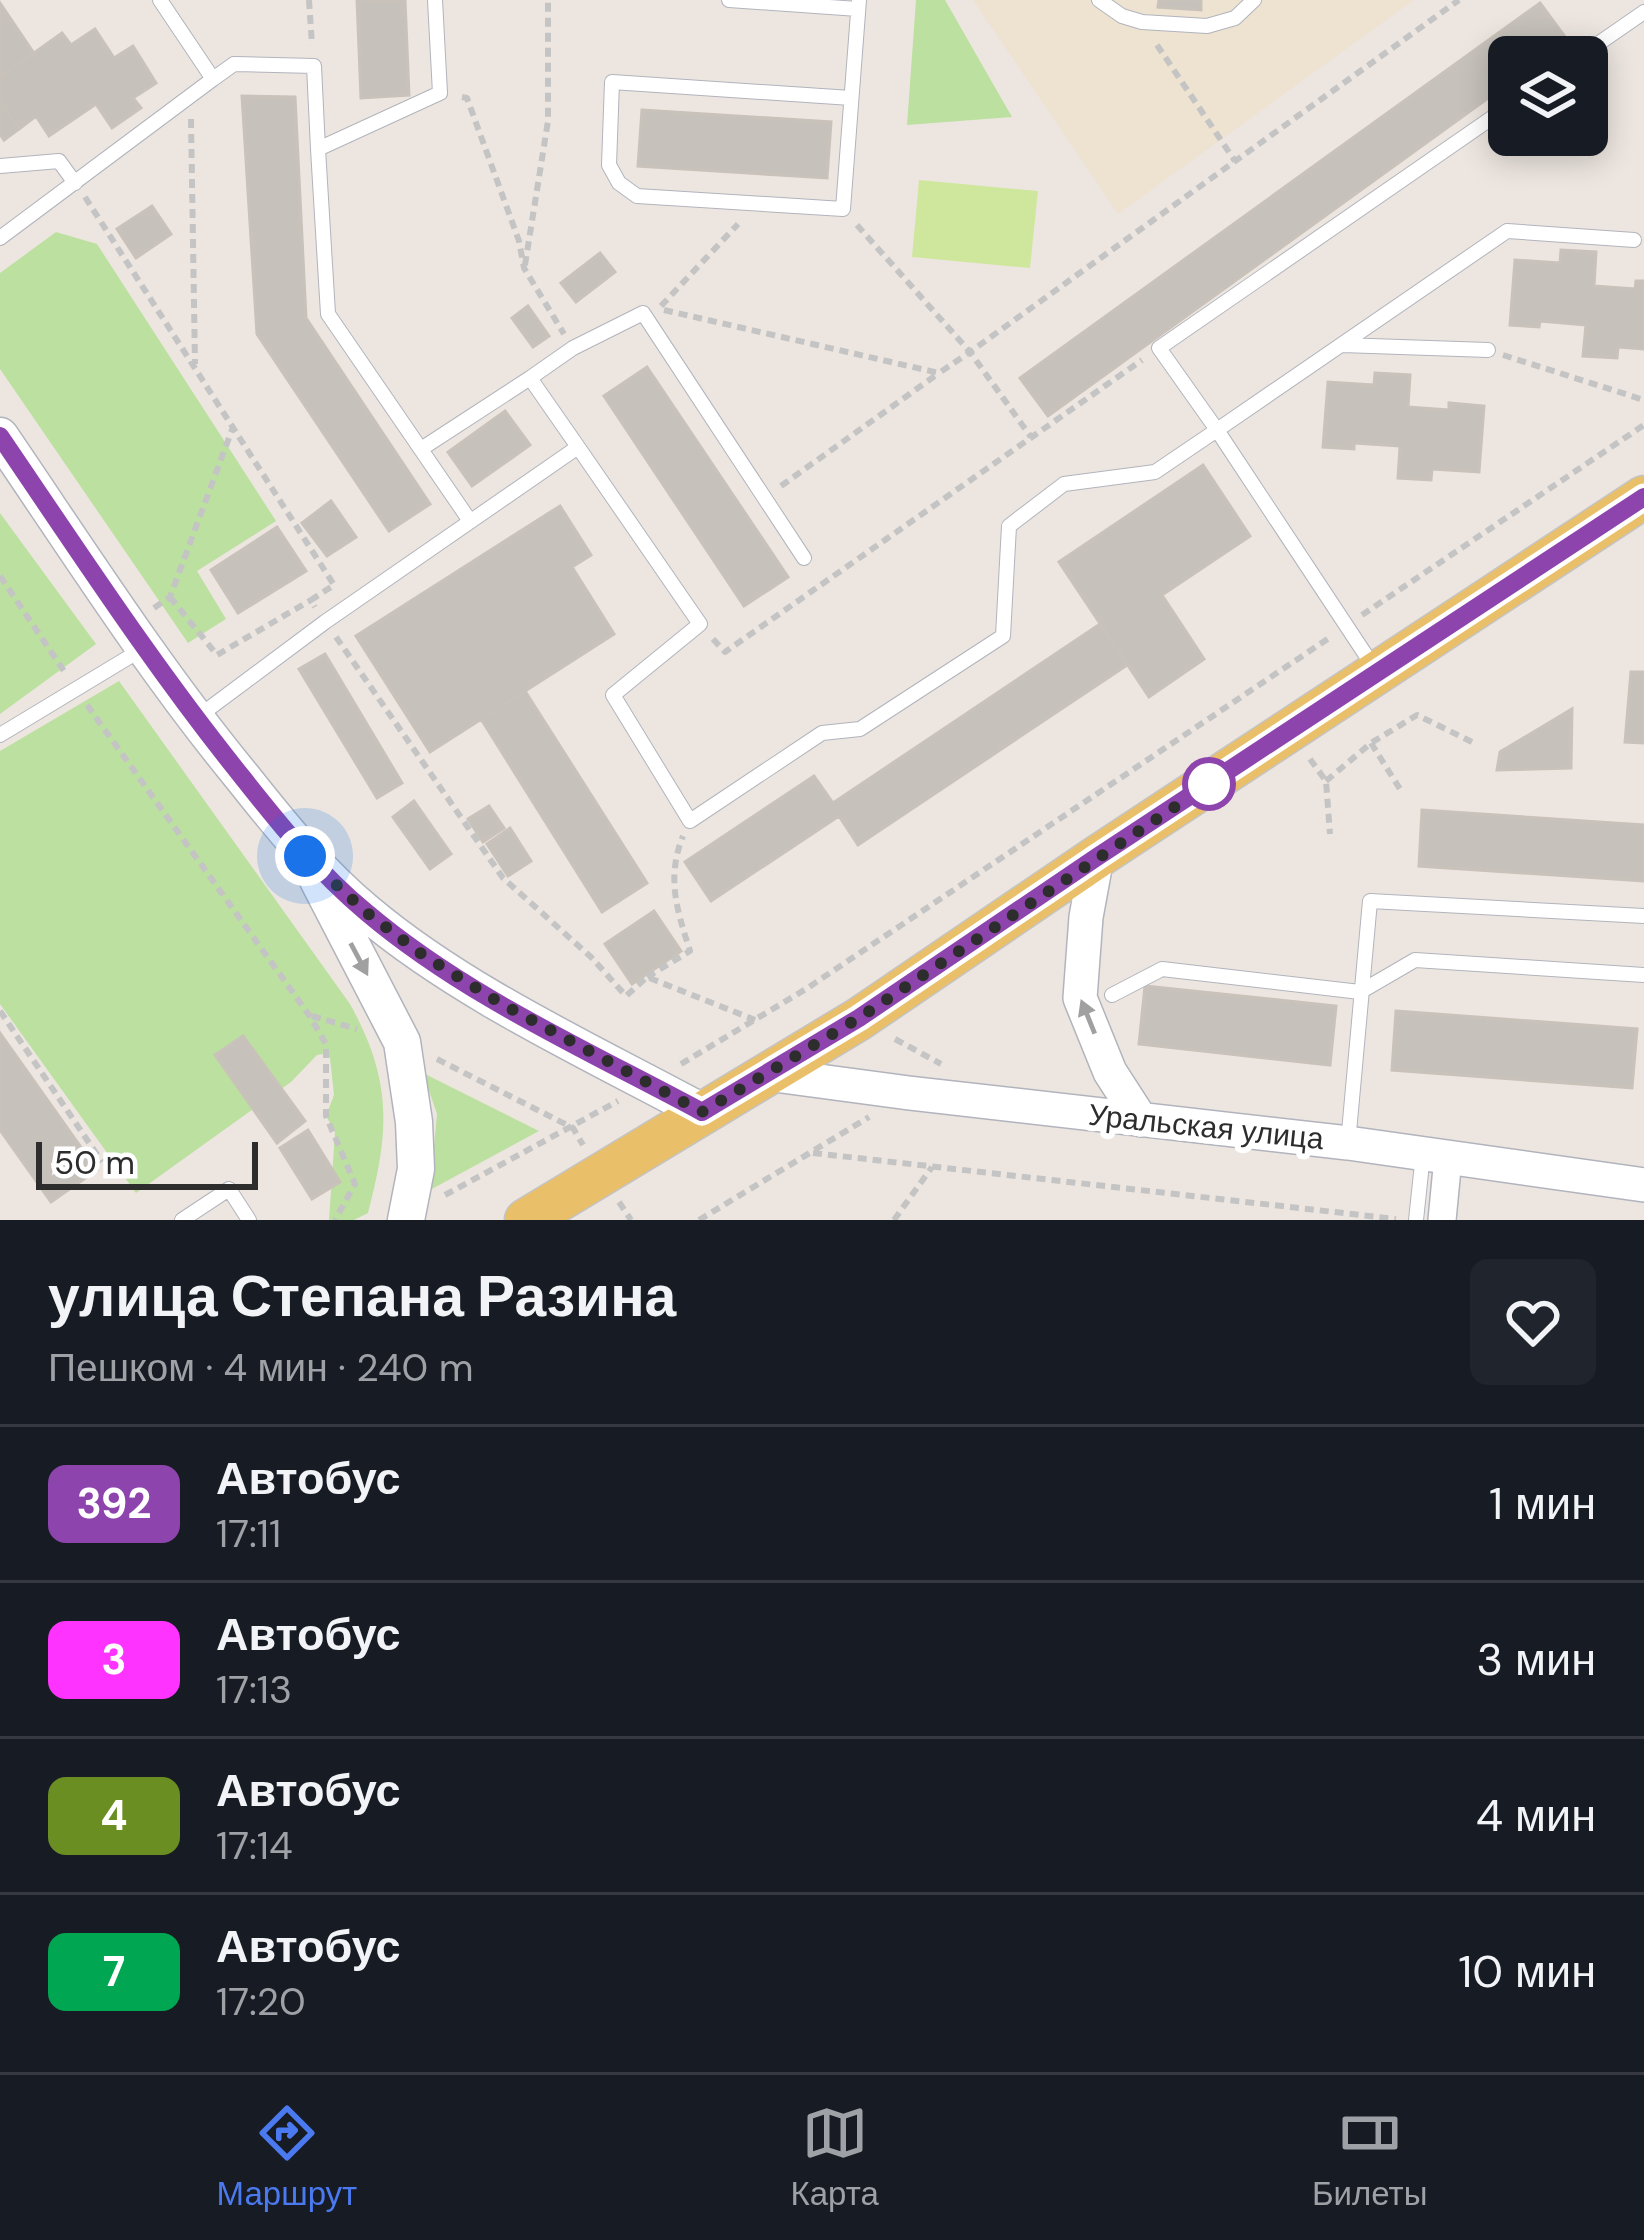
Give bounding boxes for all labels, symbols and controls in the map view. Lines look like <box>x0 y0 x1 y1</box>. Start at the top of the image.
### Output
map controls <box>1488 36 1608 156</box>
button: layers <box>1488 36 1608 156</box>
unlabelled marker <box>1184 759 1234 809</box>
your location <box>275 826 335 886</box>
one-way arrow <box>348 942 369 977</box>
one-way arrow <box>1078 998 1097 1034</box>
street label: Уральская улица <box>1086 1095 1326 1158</box>
scale bar <box>36 1136 258 1189</box>
text: 50 m <box>54 1141 135 1184</box>
text: улица Степана Разина <box>48 1259 676 1334</box>
button: heart <box>1470 1259 1596 1385</box>
text: Пешком · 4 мин · 240 m <box>48 1342 473 1393</box>
text: Автобус <box>216 1449 401 1508</box>
text: 1 мин <box>1489 1474 1596 1533</box>
text: 392 <box>77 1476 151 1531</box>
text: 17:11 <box>216 1508 281 1559</box>
text: Автобус <box>216 1605 401 1664</box>
text: 3 мин <box>1477 1630 1596 1689</box>
text: 3 <box>101 1632 127 1687</box>
text: 17:13 <box>216 1664 292 1715</box>
text: Автобус <box>216 1761 401 1820</box>
text: 4 мин <box>1476 1786 1596 1845</box>
text: 4 <box>100 1788 128 1843</box>
text: 17:14 <box>216 1820 293 1871</box>
text: Автобус <box>216 1917 401 1976</box>
text: 10 мин <box>1458 1942 1596 2001</box>
text: 7 <box>103 1944 125 1999</box>
text: 17:20 <box>216 1976 306 2027</box>
tab: Маршрут <box>217 2100 357 2215</box>
tab: Карта <box>790 2100 879 2215</box>
tab: Билеты <box>1312 2100 1427 2215</box>

